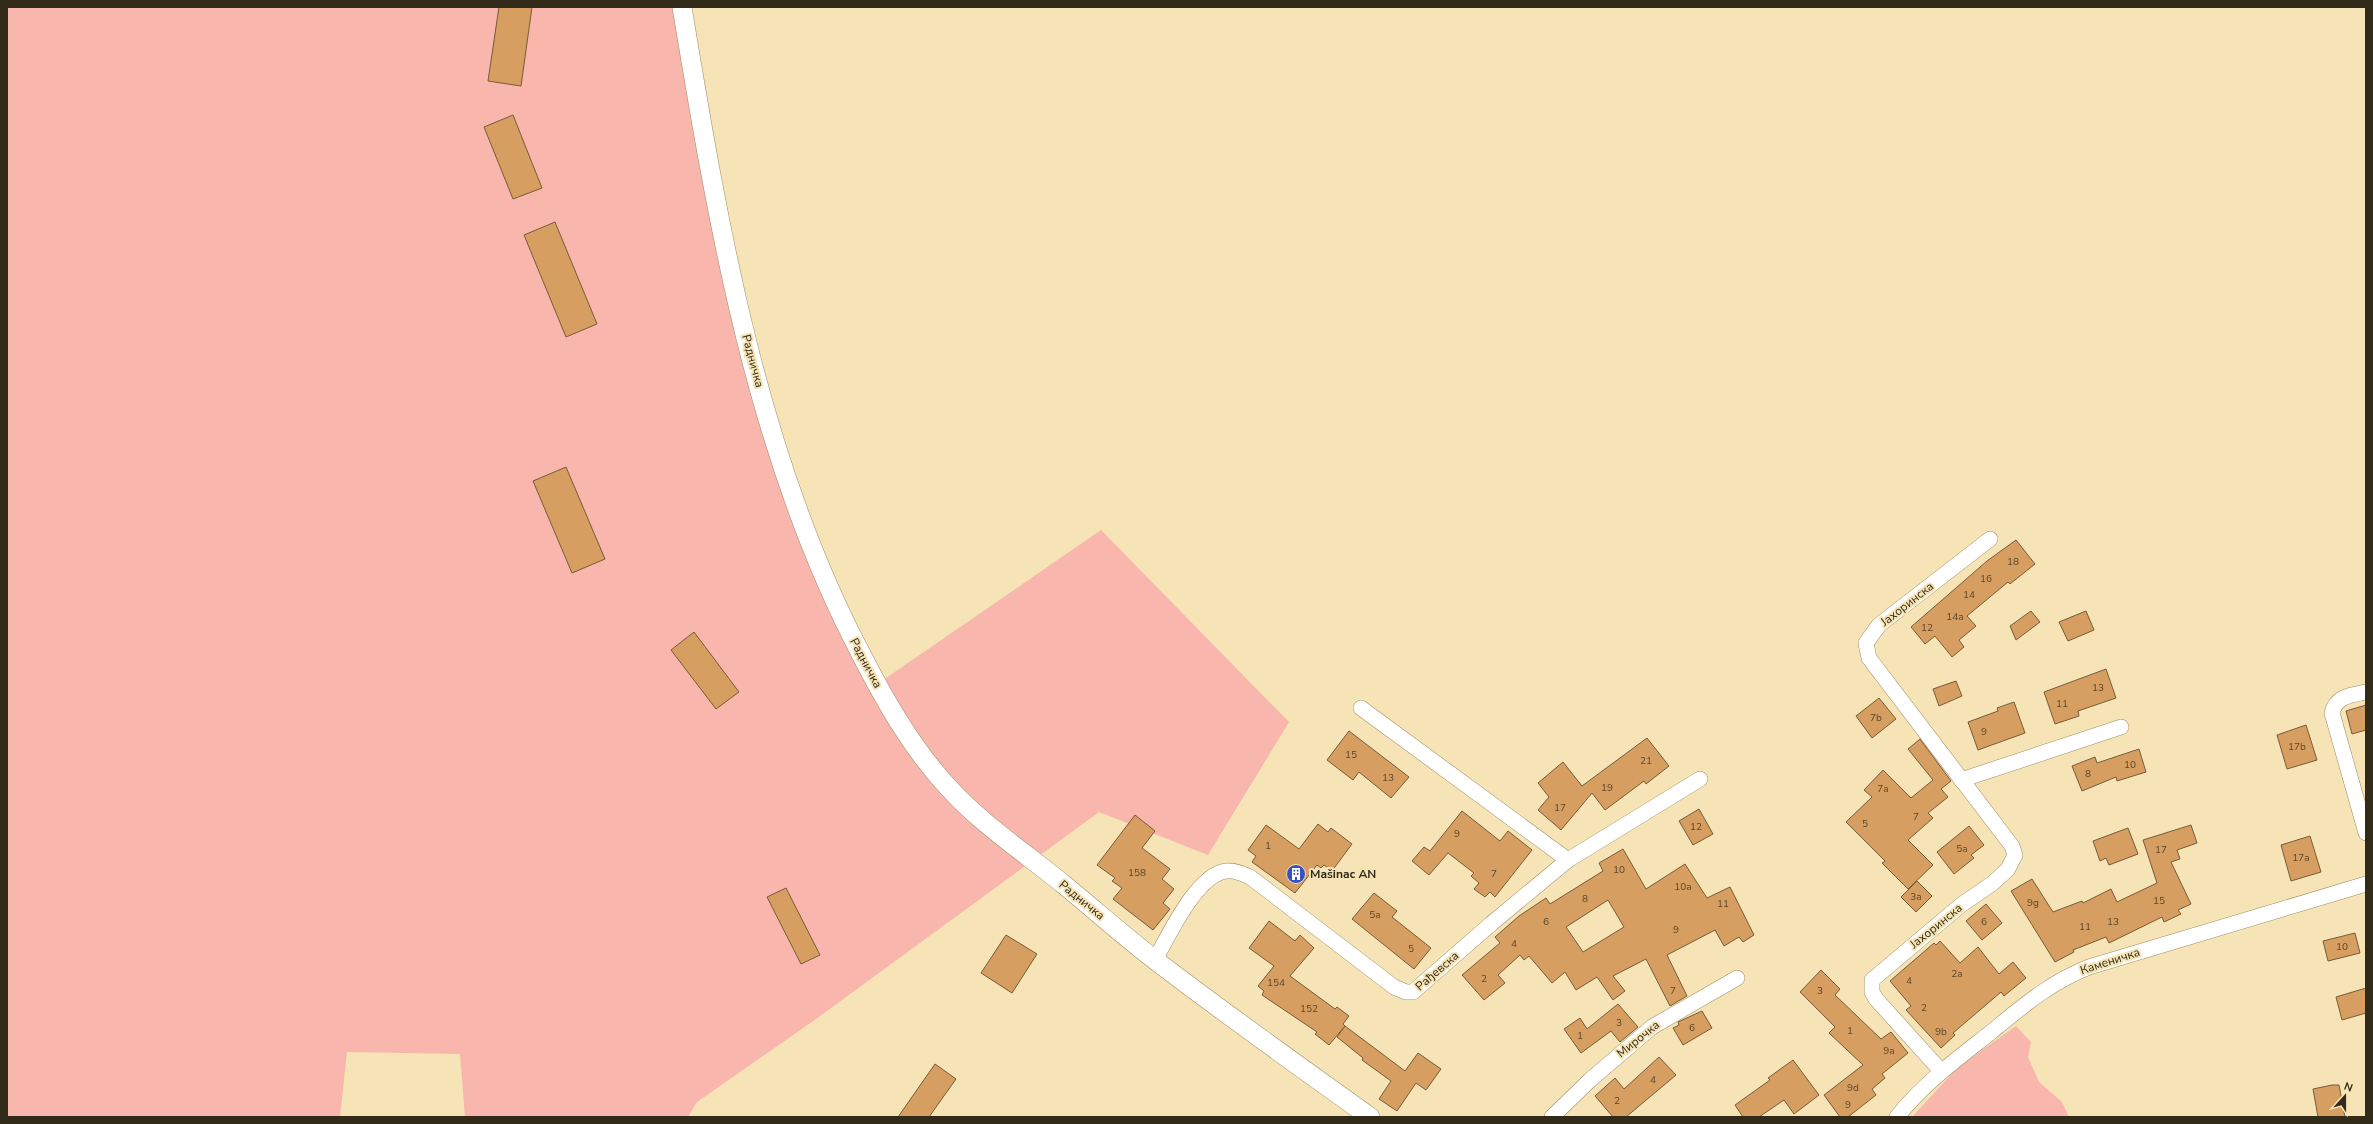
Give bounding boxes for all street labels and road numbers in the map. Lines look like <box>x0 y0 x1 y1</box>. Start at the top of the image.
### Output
street label: Радничка <box>738 333 768 389</box>
street label: Јахоринска <box>1876 578 1937 630</box>
street label: Радничка <box>846 635 886 691</box>
street label: Радничка <box>1056 877 1108 923</box>
street label: Јахоринска <box>1906 900 1966 953</box>
street label: Каменичка <box>2078 944 2142 978</box>
street label: Рађевска <box>1412 948 1462 994</box>
street label: Мирочка <box>1613 1017 1663 1061</box>

